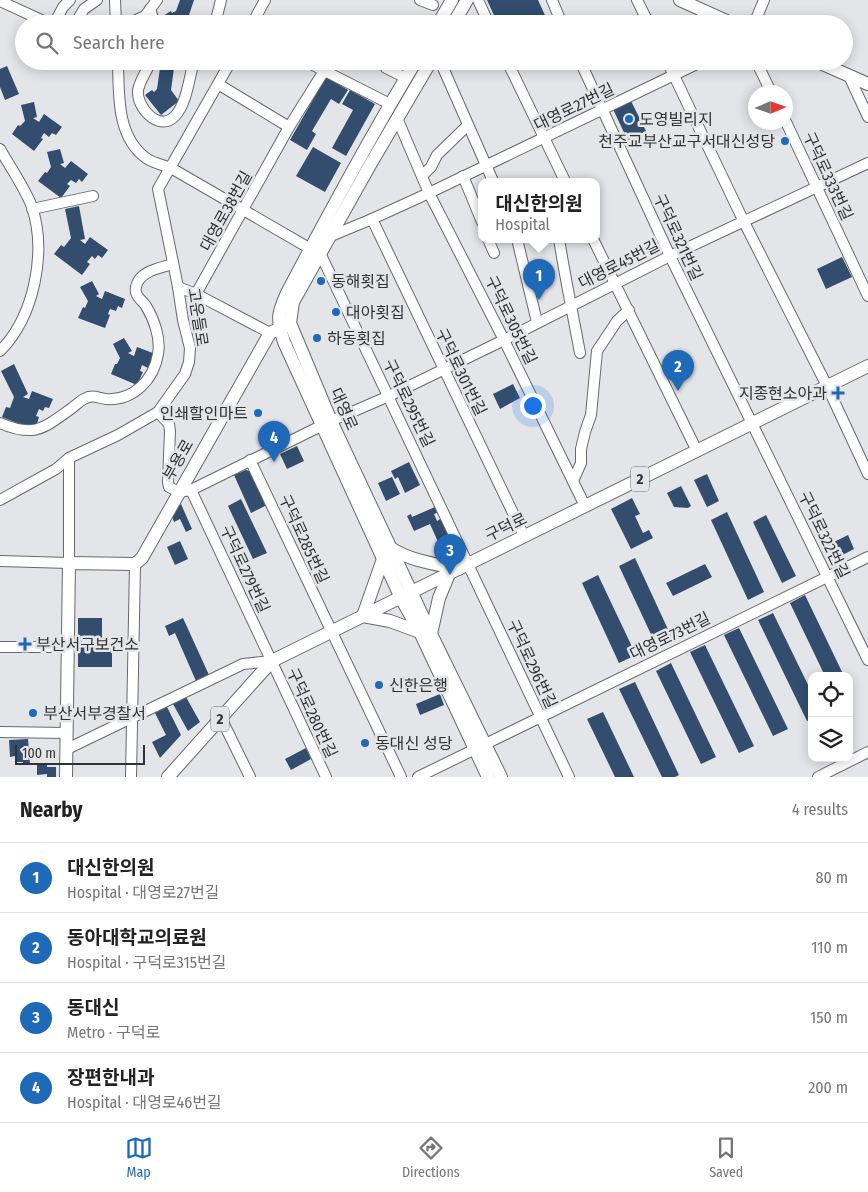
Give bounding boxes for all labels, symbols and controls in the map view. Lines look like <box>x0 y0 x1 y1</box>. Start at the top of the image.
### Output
search box <box>15 15 853 70</box>
icon: search <box>33 29 61 57</box>
text: Search here <box>73 31 165 54</box>
street label: 대영로27번길 <box>531 79 617 135</box>
north arrow <box>748 85 793 130</box>
place label: 도영빌리지 <box>639 110 713 129</box>
marker: 도영빌리지 <box>623 113 635 125</box>
street label: 구덕로333번길 <box>799 129 857 223</box>
place label: 천주교부산교구서대신성당 <box>598 132 775 151</box>
marker: 천주교부산교구서대신성당 <box>779 135 791 147</box>
street label: 대영로38번길 <box>196 168 256 254</box>
popup <box>478 178 600 243</box>
street label: 구덕로321번길 <box>650 191 706 283</box>
text: 대신한의원 <box>495 192 583 215</box>
text: Hospital <box>495 215 550 234</box>
street label: 대영로45번길 <box>575 235 663 293</box>
pin: 1 <box>523 259 555 300</box>
place label: 동해횟집 <box>331 272 390 291</box>
street label: 구덕로305번길 <box>481 272 541 368</box>
marker: 동해횟집 <box>315 275 327 287</box>
street label: 고운들로 <box>184 286 212 348</box>
place label: 대아횟집 <box>346 303 405 322</box>
marker: 대아횟집 <box>330 306 342 318</box>
street label: 구덕로301번길 <box>432 325 490 419</box>
place label: 하동횟집 <box>327 329 386 348</box>
marker: 하동횟집 <box>311 332 323 344</box>
pin: 2 <box>662 350 694 391</box>
street label: 구덕로295번길 <box>379 356 439 450</box>
place label: 지종현소아과 <box>739 384 827 403</box>
street label: 대영로 <box>326 385 362 433</box>
marker: 지종현소아과 <box>831 386 845 400</box>
your location <box>520 393 546 419</box>
place label: 인쇄할인마트 <box>160 404 248 423</box>
marker: 인쇄할인마트 <box>252 407 264 419</box>
pin: 4 <box>258 421 290 462</box>
street label: 부용로 <box>159 436 197 484</box>
road number: 2 <box>631 466 649 492</box>
street label: 구덕로322번길 <box>795 488 853 582</box>
street label: 구덕로285번길 <box>275 491 333 587</box>
street label: 구덕로 <box>482 509 530 545</box>
street label: 구덕로279번길 <box>216 522 274 616</box>
pin: 3 <box>434 534 466 575</box>
street label: 대영로73번길 <box>627 608 713 664</box>
street label: 구덕로296번길 <box>503 616 561 712</box>
place label: 부산서구보건소 <box>36 635 139 654</box>
marker: 부산서구보건소 <box>18 637 32 651</box>
street label: 구덕로280번길 <box>283 665 341 761</box>
map controls <box>808 672 853 762</box>
button: locate <box>808 672 853 717</box>
place label: 신한은행 <box>389 676 448 695</box>
marker: 신한은행 <box>373 679 385 691</box>
place label: 부산서부경찰서 <box>43 704 146 723</box>
road number: 2 <box>211 706 229 732</box>
marker: 부산서부경찰서 <box>27 707 39 719</box>
button: layers <box>808 717 853 762</box>
place label: 동대신 성당 <box>375 734 453 753</box>
marker: 동대신 성당 <box>359 737 371 749</box>
scale bar <box>15 742 145 765</box>
text: 100 m <box>22 745 56 762</box>
text: Nearby <box>20 797 82 823</box>
text: 4 results <box>792 800 848 819</box>
text: 대신한의원 <box>67 856 154 879</box>
text: 1 <box>33 868 39 887</box>
text: 80 m <box>816 868 848 887</box>
text: Hospital · 대영로27번길 <box>67 883 219 902</box>
text: 동아대학교의료원 <box>67 926 207 949</box>
text: 2 <box>32 938 40 957</box>
text: 110 m <box>811 938 848 957</box>
text: Hospital · 구덕로315번길 <box>67 953 226 972</box>
text: 동대신 <box>67 996 119 1019</box>
text: 3 <box>32 1008 40 1027</box>
text: 150 m <box>810 1008 848 1027</box>
text: Metro · 구덕로 <box>67 1023 160 1042</box>
text: 장편한내과 <box>67 1066 154 1089</box>
text: 4 <box>32 1078 40 1097</box>
text: 200 m <box>808 1078 848 1097</box>
text: Hospital · 대영로46번길 <box>67 1093 222 1112</box>
tab: Map <box>125 1134 153 1181</box>
tab: Directions <box>402 1134 460 1181</box>
tab: Saved <box>709 1134 743 1181</box>

